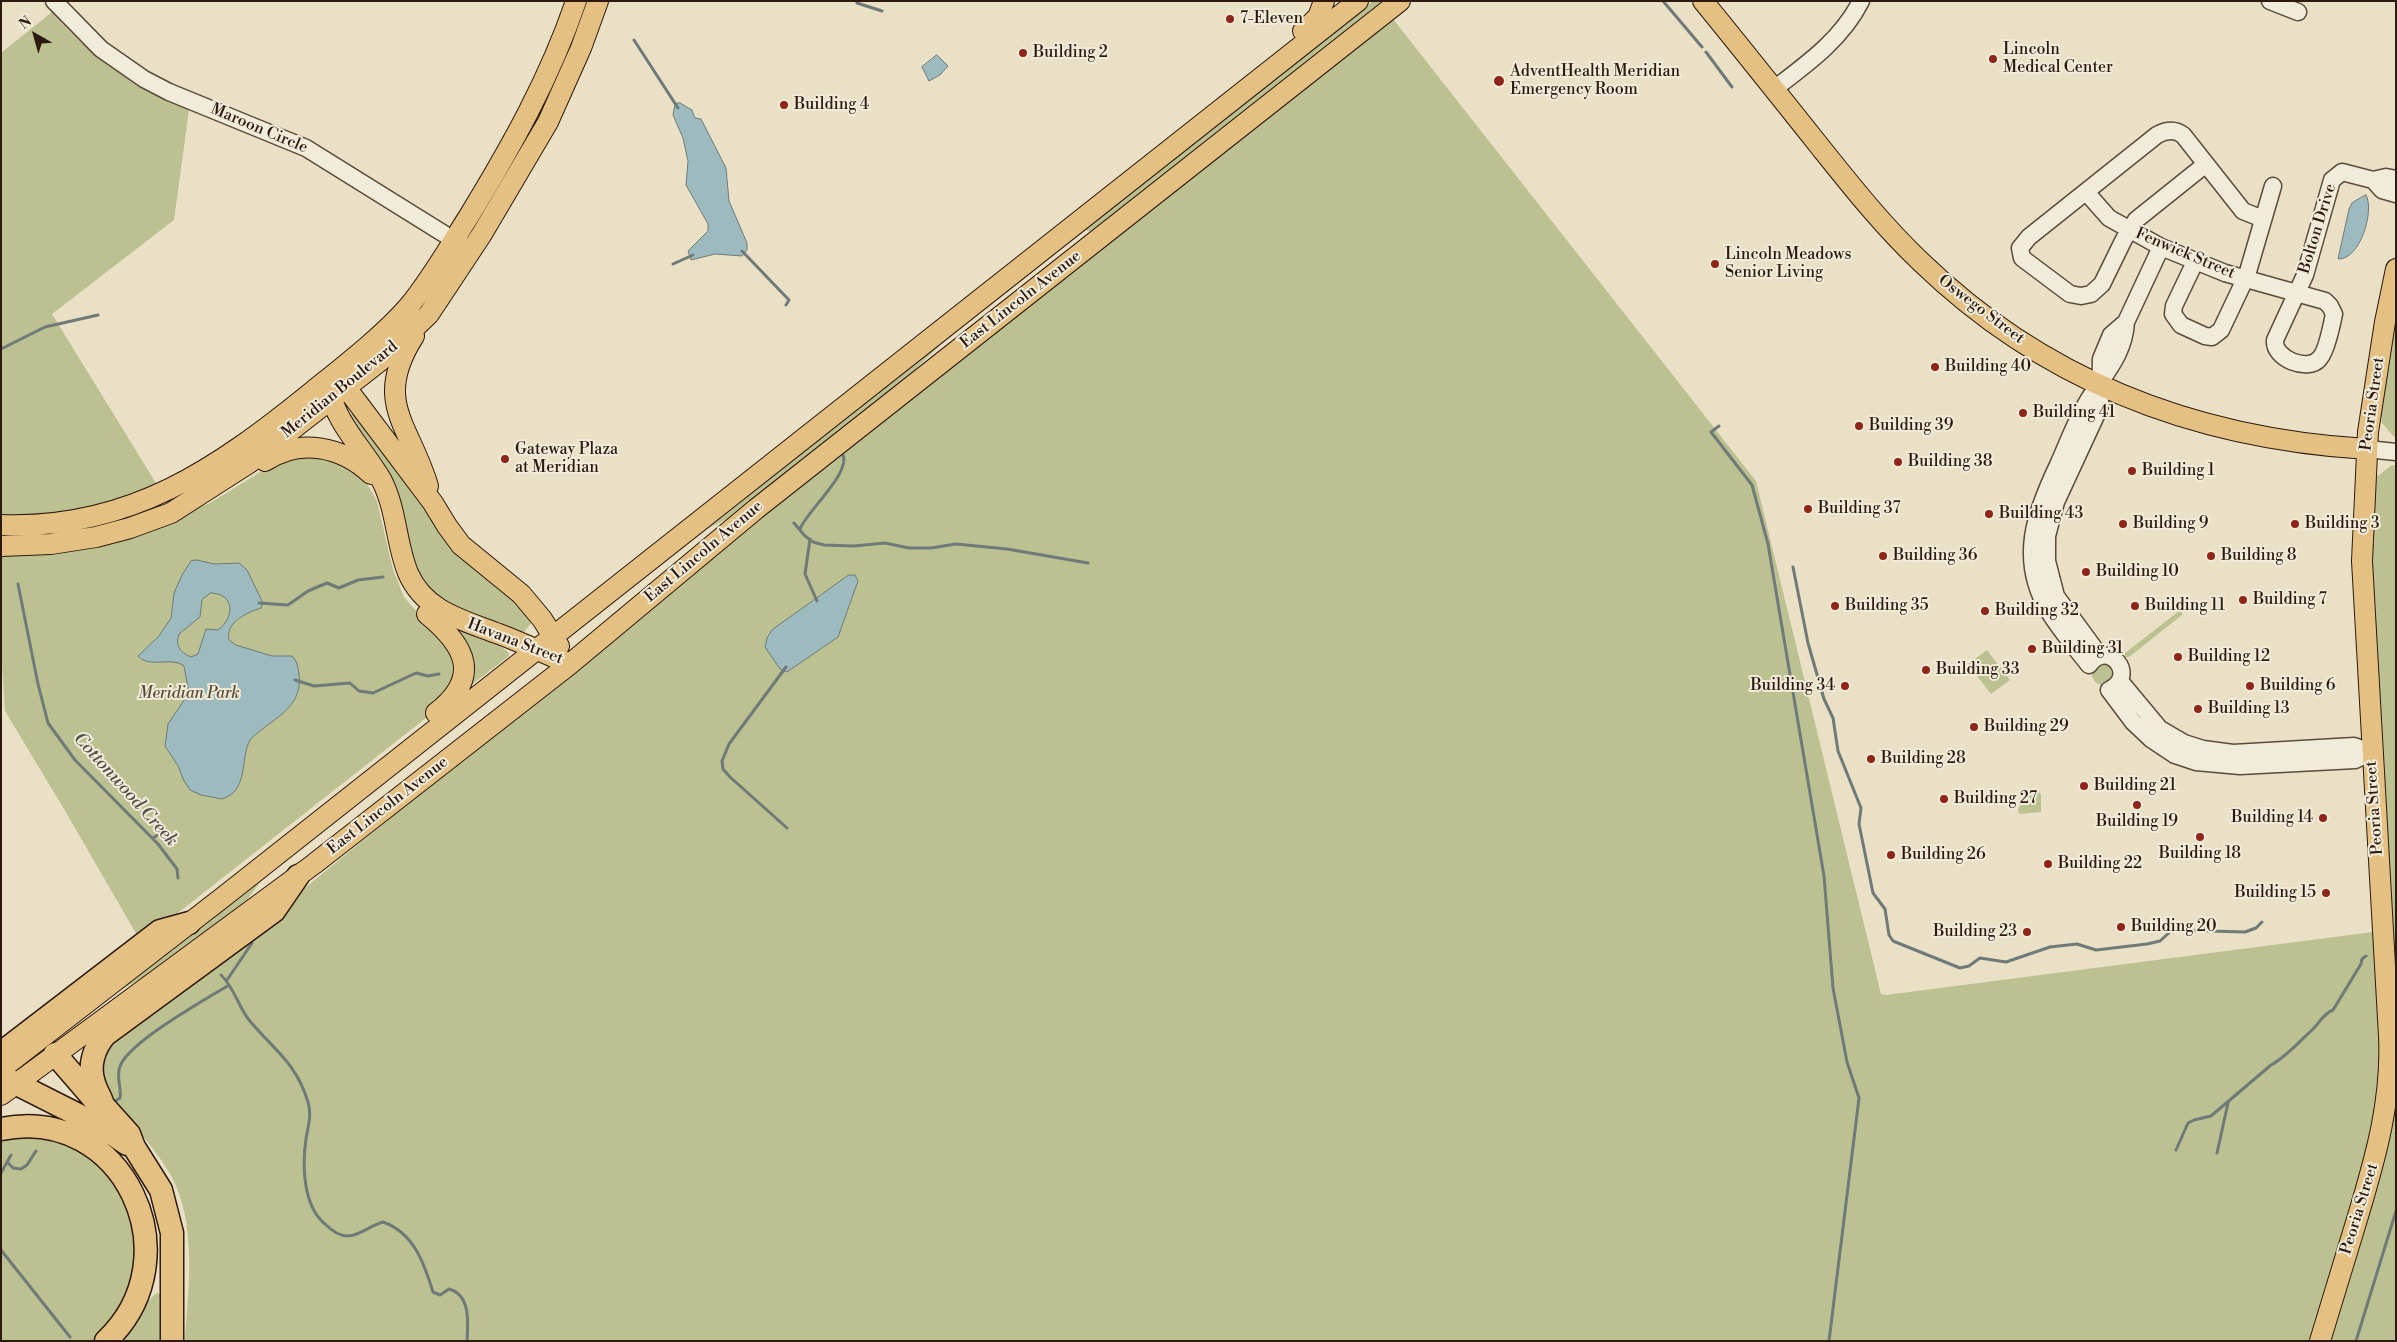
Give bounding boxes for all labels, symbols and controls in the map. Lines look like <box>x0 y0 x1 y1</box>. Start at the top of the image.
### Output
place label: 7-Eleven <box>1240 9 1303 29</box>
north arrow <box>10 10 60 60</box>
text: N <box>16 13 36 34</box>
marker: 7-Eleven <box>1224 13 1236 25</box>
place label: Lincoln Medical Center <box>2003 40 2113 78</box>
place label: Building 2 <box>1033 43 1108 63</box>
marker: Building 2 <box>1017 47 1029 59</box>
marker: Lincoln Medical Center <box>1987 53 1999 65</box>
place label: AdventHealth Meridian Emergency Room <box>1510 62 1680 100</box>
marker: AdventHealth Meridian Emergency Room <box>1492 74 1506 88</box>
place label: Building 4 <box>794 95 869 115</box>
marker: Building 4 <box>778 99 790 111</box>
street label: Maroon Circle <box>208 100 310 158</box>
street label: Bolton Drive <box>2295 182 2341 276</box>
street label: Fenwick Street <box>2132 224 2238 284</box>
place label: Lincoln Meadows Senior Living <box>1725 245 1851 283</box>
street label: East Lincoln Avenue <box>957 247 1085 353</box>
marker: Lincoln Meadows Senior Living <box>1709 258 1721 270</box>
street label: Oswego Street <box>1934 271 2028 349</box>
street label: Meridian Boulevard <box>278 337 402 443</box>
street label: Peoria Street <box>2357 356 2389 452</box>
place label: Building 40 <box>1945 357 2031 377</box>
marker: Building 40 <box>1929 361 1941 373</box>
place label: Building 41 <box>2033 403 2115 423</box>
marker: Building 41 <box>2017 407 2029 419</box>
place label: Building 39 <box>1869 416 1953 436</box>
marker: Building 39 <box>1853 420 1865 432</box>
place label: Gateway Plaza at Meridian <box>515 440 618 478</box>
place label: Building 38 <box>1908 452 1993 472</box>
marker: Gateway Plaza at Meridian <box>499 453 511 465</box>
marker: Building 38 <box>1892 456 1904 468</box>
place label: Building 1 <box>2142 461 2215 481</box>
marker: Building 1 <box>2126 465 2138 477</box>
street label: East Lincoln Avenue <box>641 497 767 607</box>
place label: Building 37 <box>1818 499 1900 519</box>
marker: Building 37 <box>1802 503 1814 515</box>
place label: Building 43 <box>1999 504 2083 524</box>
marker: Building 43 <box>1983 508 1995 520</box>
place label: Building 9 <box>2133 514 2209 534</box>
place label: Building 3 <box>2305 514 2380 534</box>
marker: Building 9 <box>2117 518 2129 530</box>
marker: Building 3 <box>2289 518 2301 530</box>
place label: Building 36 <box>1893 546 1977 566</box>
place label: Building 8 <box>2221 546 2297 566</box>
marker: Building 36 <box>1877 550 1889 562</box>
marker: Building 8 <box>2205 550 2217 562</box>
place label: Building 10 <box>2096 562 2179 582</box>
marker: Building 10 <box>2080 566 2092 578</box>
place label: Building 7 <box>2253 590 2327 610</box>
marker: Building 7 <box>2237 594 2249 606</box>
place label: Building 35 <box>1845 596 1929 616</box>
place label: Building 11 <box>2145 596 2225 616</box>
marker: Building 35 <box>1829 600 1841 612</box>
marker: Building 11 <box>2129 600 2141 612</box>
place label: Building 32 <box>1995 601 2079 621</box>
marker: Building 32 <box>1979 605 1991 617</box>
street label: Havana Street <box>464 615 566 669</box>
place label: Building 31 <box>2042 639 2123 659</box>
marker: Building 31 <box>2026 643 2038 655</box>
place label: Building 12 <box>2188 647 2270 667</box>
marker: Building 12 <box>2172 651 2184 663</box>
place label: Building 33 <box>1936 660 2020 680</box>
marker: Building 33 <box>1920 664 1932 676</box>
place label: Building 34 <box>1751 676 1835 696</box>
place label: Building 6 <box>2260 676 2336 696</box>
marker: Building 34 <box>1839 680 1851 692</box>
marker: Building 6 <box>2244 680 2256 692</box>
park label: Meridian Park <box>138 684 240 704</box>
place label: Building 13 <box>2208 699 2290 719</box>
marker: Building 13 <box>2192 703 2204 715</box>
place label: Building 29 <box>1984 717 2069 737</box>
marker: Building 29 <box>1968 721 1980 733</box>
water label: Cottonwood Creek <box>68 729 182 851</box>
place label: Building 28 <box>1881 749 1966 769</box>
street label: East Lincoln Avenue <box>324 753 452 859</box>
marker: Building 28 <box>1865 753 1877 765</box>
street label: Peoria Street <box>2362 760 2388 856</box>
place label: Building 21 <box>2094 776 2176 796</box>
marker: Building 21 <box>2078 780 2090 792</box>
place label: Building 27 <box>1954 789 2037 809</box>
marker: Building 27 <box>1938 793 1950 805</box>
marker: Building 19 <box>2131 799 2143 811</box>
place label: Building 14 <box>2231 808 2313 828</box>
place label: Building 19 <box>2096 812 2178 832</box>
marker: Building 14 <box>2317 812 2329 824</box>
marker: Building 18 <box>2194 831 2206 843</box>
place label: Building 18 <box>2159 844 2241 864</box>
place label: Building 26 <box>1901 845 1986 865</box>
marker: Building 26 <box>1885 849 1897 861</box>
place label: Building 22 <box>2058 854 2142 874</box>
marker: Building 22 <box>2042 858 2054 870</box>
place label: Building 15 <box>2234 883 2316 903</box>
marker: Building 15 <box>2320 887 2332 899</box>
place label: Building 20 <box>2131 917 2217 937</box>
marker: Building 20 <box>2115 921 2127 933</box>
place label: Building 23 <box>1933 922 2017 942</box>
marker: Building 23 <box>2021 926 2033 938</box>
street label: Peoria Street <box>2337 1161 2383 1257</box>

